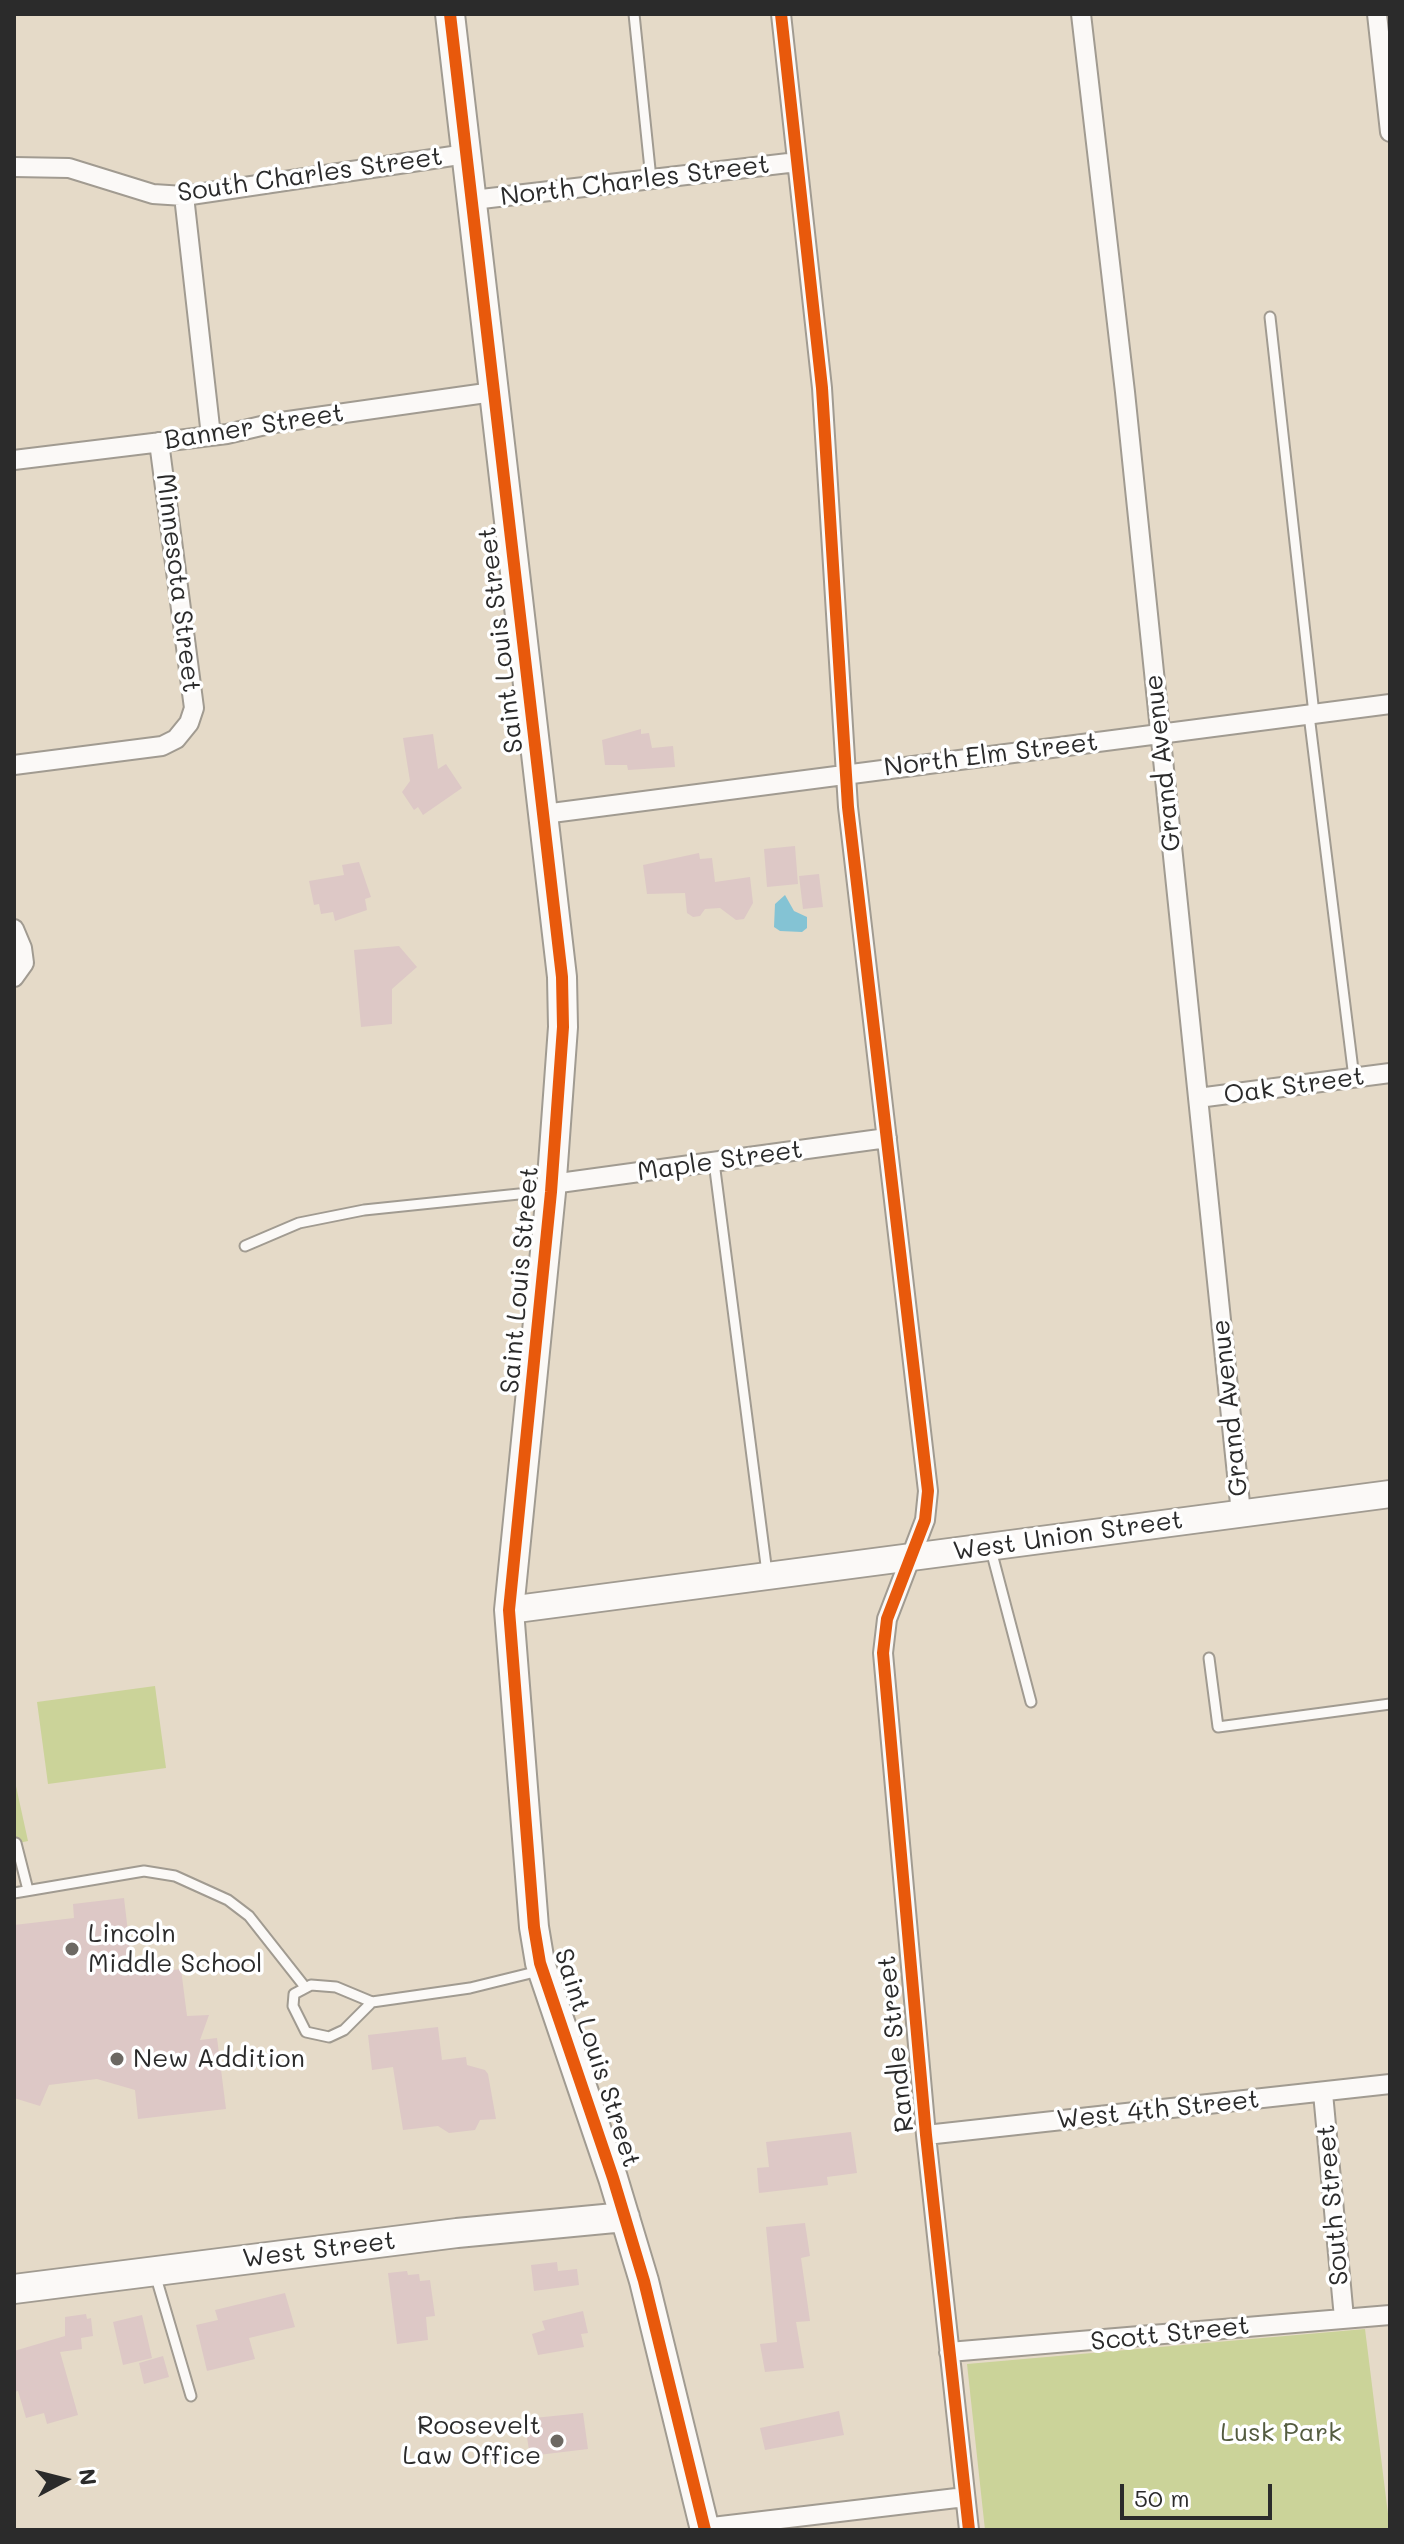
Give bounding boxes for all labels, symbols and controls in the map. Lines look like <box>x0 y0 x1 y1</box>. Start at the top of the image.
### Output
street label: South Charles Street <box>175 141 445 209</box>
street label: North Charles Street <box>499 149 771 213</box>
street label: Banner Street <box>162 397 346 457</box>
street label: Minnesota Street <box>149 472 207 694</box>
street label: Saint Louis Street <box>472 525 530 755</box>
street label: Grand Avenue <box>1138 673 1188 853</box>
street label: North Elm Street <box>882 726 1100 784</box>
street label: Oak Street <box>1222 1061 1366 1111</box>
street label: Maple Street <box>635 1134 805 1188</box>
street label: Saint Louis Street <box>495 1165 545 1395</box>
street label: Grand Avenue <box>1205 1318 1255 1498</box>
street label: West Union Street <box>951 1504 1185 1568</box>
place label: Lincoln Middle School <box>88 1918 263 1980</box>
marker: Lincoln Middle School <box>63 1940 81 1958</box>
street label: Saint Louis Street <box>547 1945 647 2171</box>
street label: Randle Street <box>871 1954 921 2134</box>
place label: New Addition <box>133 2043 305 2075</box>
marker: New Addition <box>108 2050 126 2068</box>
street label: West 4th Street <box>1055 2084 1261 2136</box>
street label: South Street <box>1310 2123 1356 2287</box>
street label: West Street <box>241 2225 397 2275</box>
street label: Scott Street <box>1089 2310 1251 2358</box>
place label: Roosevelt Law Office <box>402 2410 541 2472</box>
park label: Lusk Park <box>1220 2417 1342 2449</box>
marker: Roosevelt Law Office <box>548 2432 566 2450</box>
north arrow <box>24 2440 104 2520</box>
text: N <box>73 2467 104 2487</box>
scale bar <box>1124 2468 1276 2518</box>
text: 50 m <box>1134 2482 1190 2513</box>

